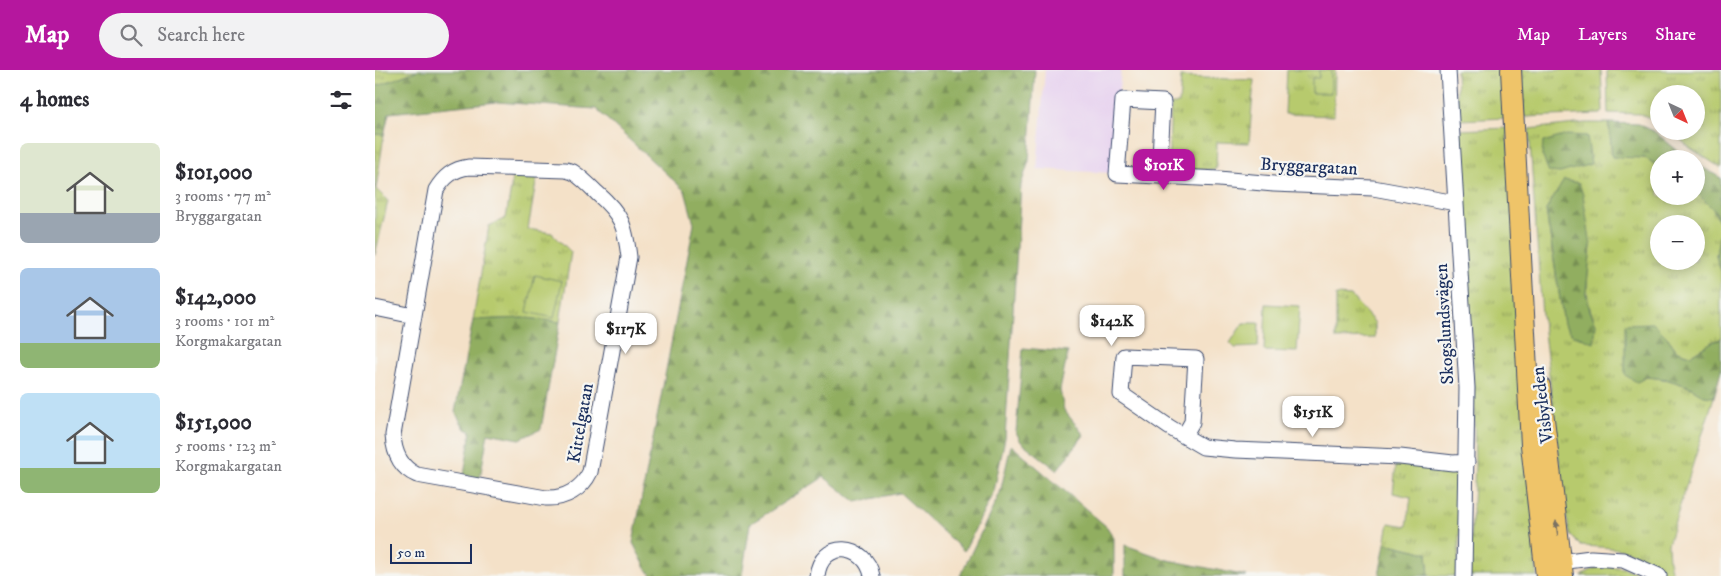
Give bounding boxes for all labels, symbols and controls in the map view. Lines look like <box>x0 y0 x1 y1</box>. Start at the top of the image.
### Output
search box <box>99 13 449 58</box>
text: Map <box>25 20 69 50</box>
icon: search <box>117 21 145 49</box>
text: Search here <box>157 24 245 47</box>
text: Map <box>1517 24 1550 46</box>
text: Layers <box>1578 24 1627 46</box>
text: Share <box>1655 24 1696 46</box>
north arrow <box>1650 85 1705 140</box>
map controls <box>1650 85 1705 270</box>
icon: filters <box>327 86 355 114</box>
text: 4 homes <box>20 87 89 113</box>
pin: $101K <box>1129 148 1199 191</box>
button: + <box>1650 150 1705 205</box>
street label: Bryggargatan <box>1260 153 1359 181</box>
text: $101K <box>1144 155 1184 175</box>
text: $101,000 <box>175 160 253 186</box>
icon: home <box>60 163 120 223</box>
text: 3 rooms · 77 m² <box>175 186 271 206</box>
text: Bryggargatan <box>175 206 262 226</box>
button: − <box>1650 215 1705 270</box>
street label: Skogslundsvägen <box>1431 262 1459 385</box>
text: $142,000 <box>175 285 256 311</box>
icon: home <box>60 288 120 348</box>
pin: $142K <box>1077 304 1147 347</box>
text: 3 rooms · 101 m² <box>175 311 274 331</box>
text: $142K <box>1091 311 1133 331</box>
pin: $117K <box>591 312 661 355</box>
text: $117K <box>606 319 646 339</box>
text: Korgmakargatan <box>175 331 282 351</box>
street label: Visbyleden <box>1527 365 1559 446</box>
street label: Kittelgatan <box>563 381 599 465</box>
pin: $151K <box>1278 396 1348 438</box>
text: $151K <box>1293 402 1333 422</box>
text: $151,000 <box>175 410 252 436</box>
icon: home <box>60 413 120 473</box>
text: 5 rooms · 123 m² <box>175 436 276 456</box>
text: Korgmakargatan <box>175 456 282 476</box>
one-way arrow <box>1553 519 1561 535</box>
scale bar <box>390 541 473 564</box>
text: 50 m <box>397 544 425 562</box>

